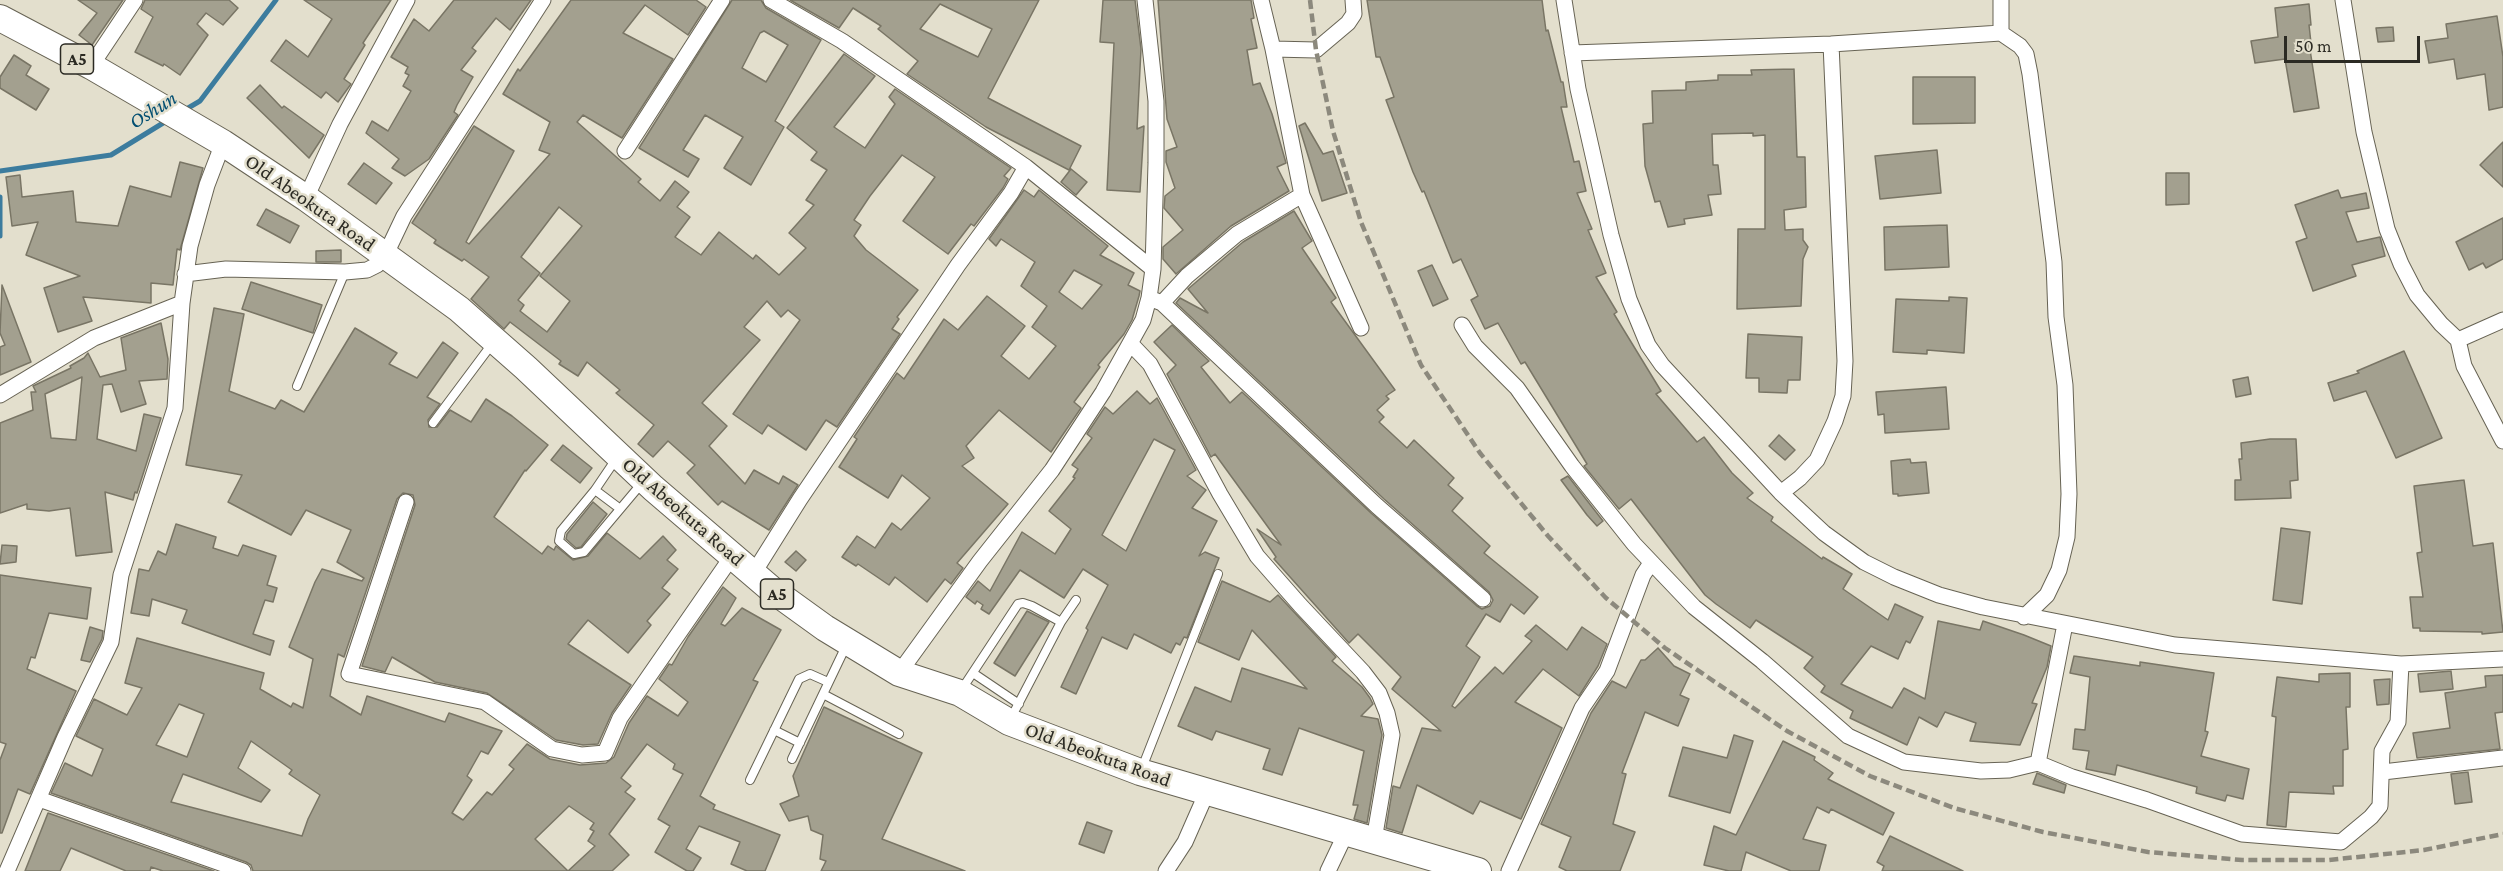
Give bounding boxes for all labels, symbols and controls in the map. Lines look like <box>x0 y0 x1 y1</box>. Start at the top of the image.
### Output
scale bar <box>2287 24 2424 62</box>
text: 50 m <box>2295 36 2332 56</box>
road number: A5 <box>60 44 94 74</box>
water label: Oshun <box>124 86 182 134</box>
street label: Old Abeokuta Road <box>240 149 380 257</box>
street label: Old Abeokuta Road <box>617 453 749 571</box>
road number: A5 <box>760 579 794 609</box>
street label: Old Abeokuta Road <box>1022 718 1174 792</box>

